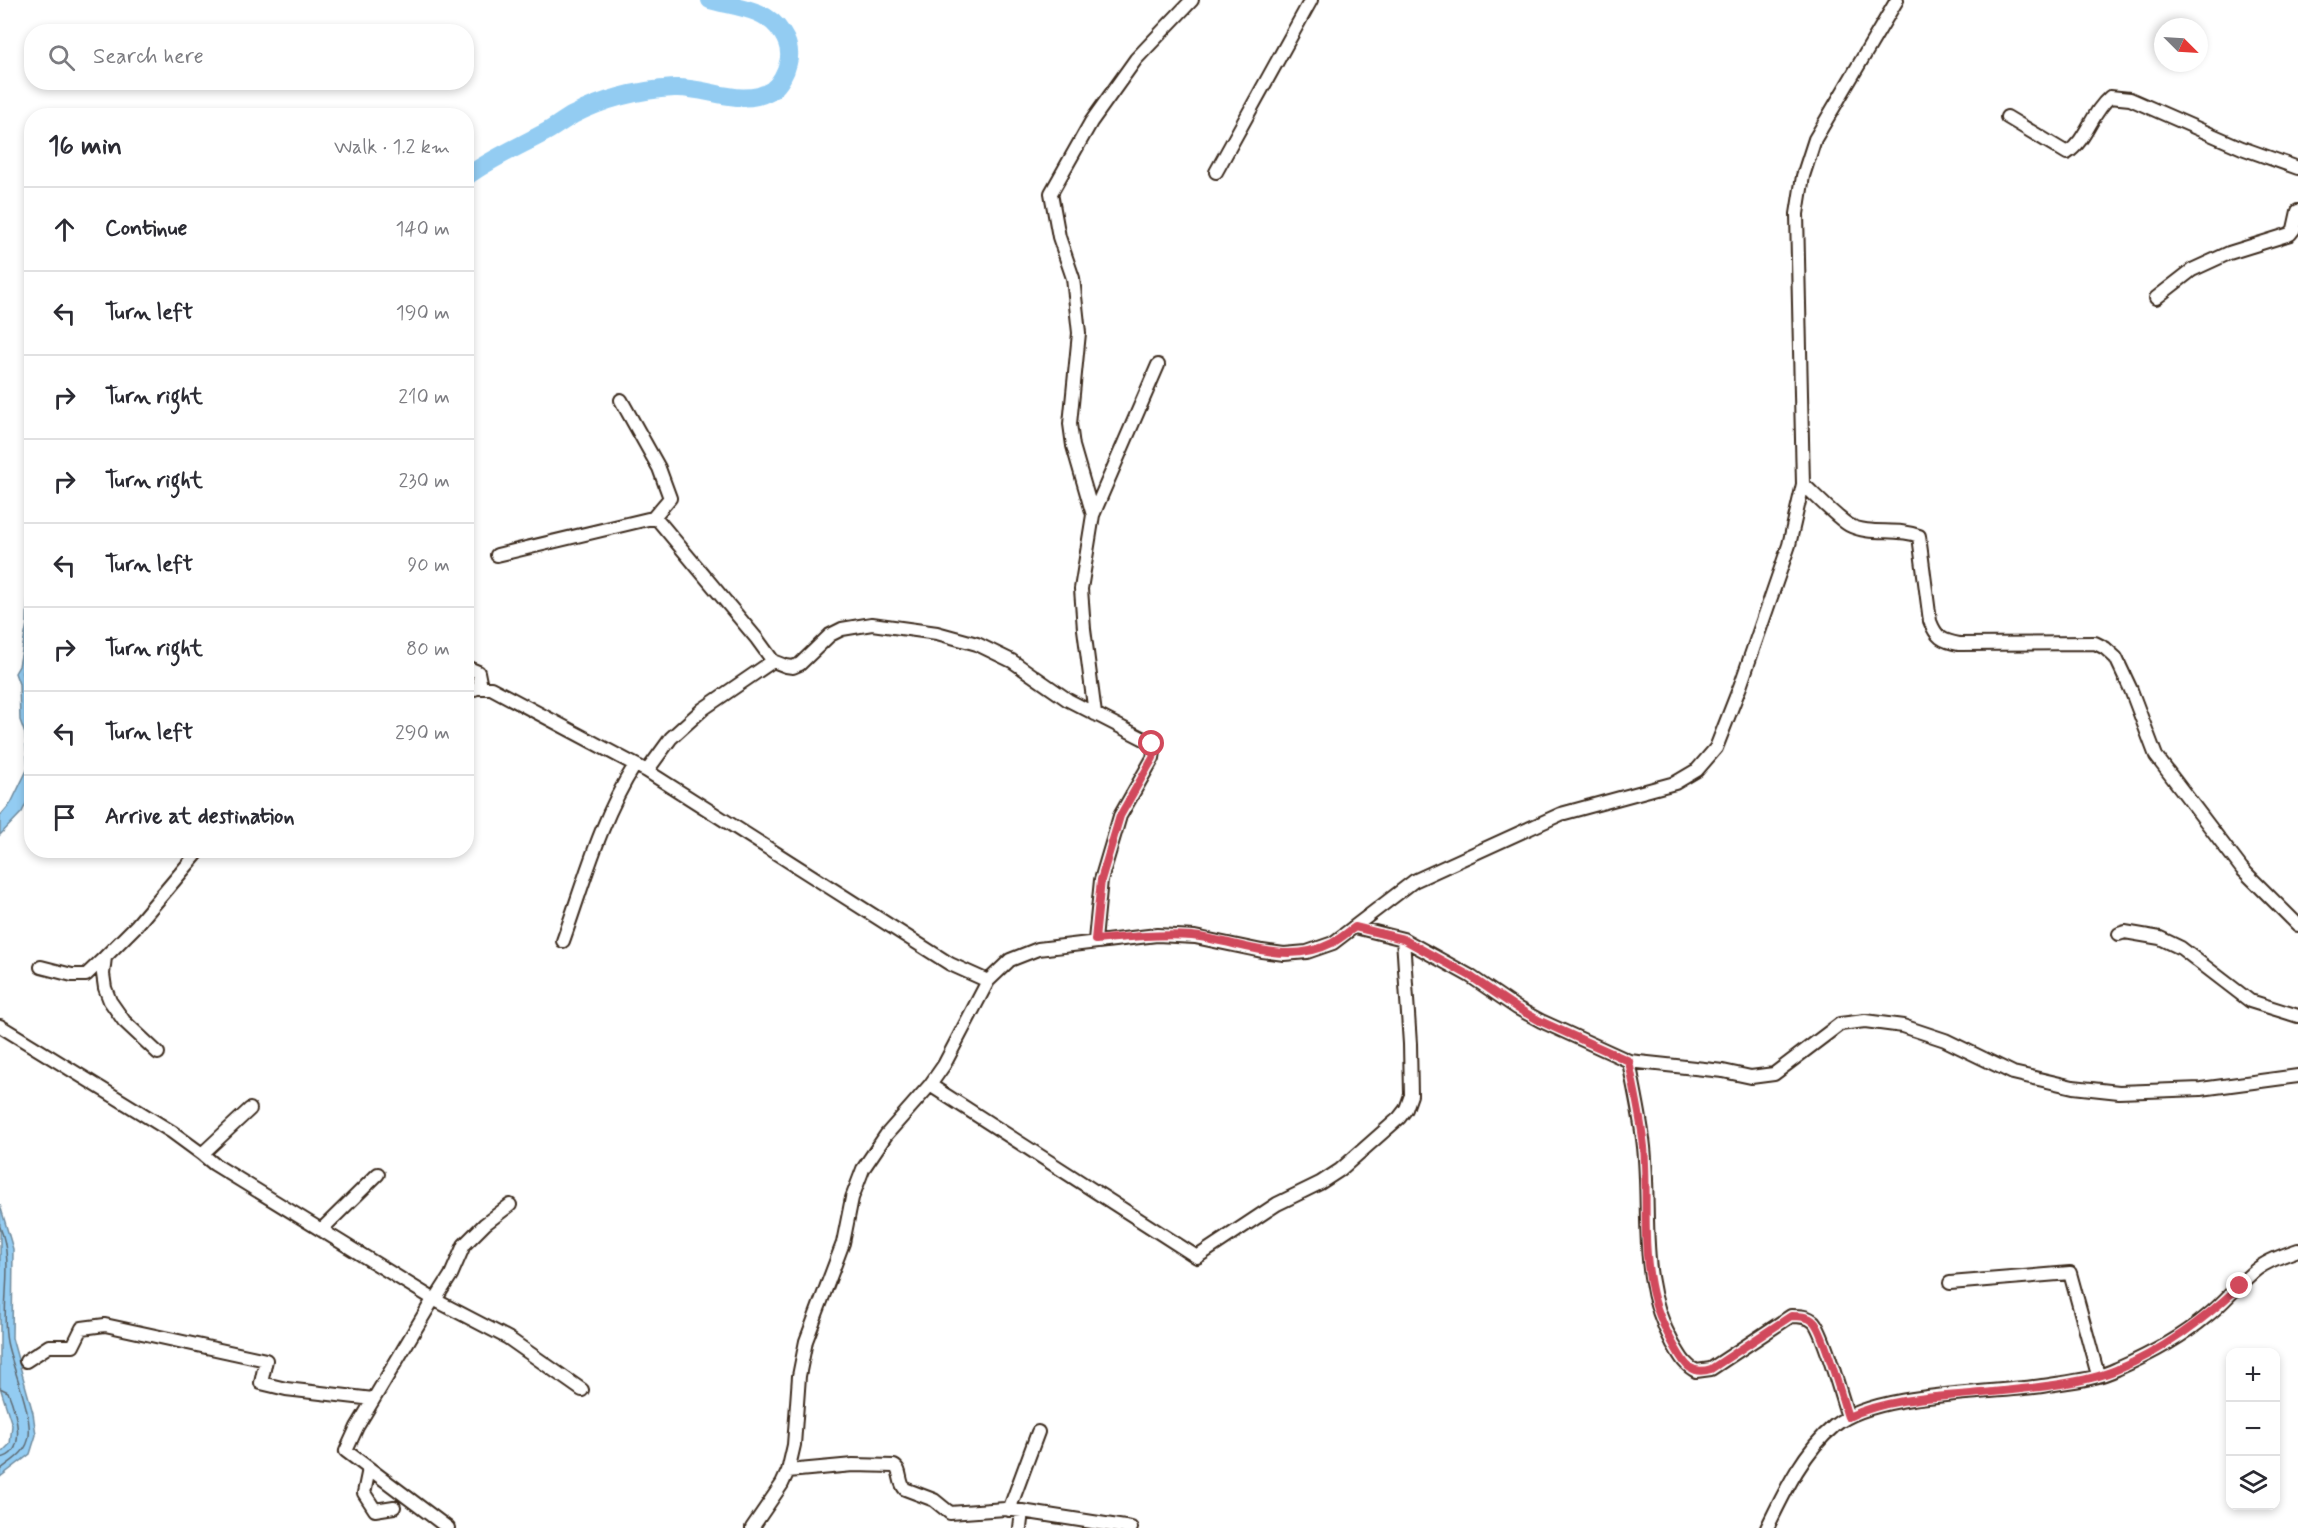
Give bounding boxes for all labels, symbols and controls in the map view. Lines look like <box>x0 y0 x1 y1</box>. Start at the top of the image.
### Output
north arrow <box>2154 18 2208 72</box>
search box <box>24 24 474 90</box>
icon: search <box>45 41 78 74</box>
text: Search here <box>93 43 204 71</box>
text: 16 min <box>48 130 122 164</box>
text: Walk · 1.2 km <box>334 134 450 161</box>
icon: ahead <box>48 213 81 246</box>
text: Continue <box>105 215 187 243</box>
text: 140 m <box>396 216 450 243</box>
icon: left <box>48 297 81 330</box>
text: Turn left <box>105 299 193 327</box>
text: 190 m <box>396 300 450 327</box>
icon: right <box>48 381 81 414</box>
text: Turn right <box>105 383 203 411</box>
text: 210 m <box>398 384 450 411</box>
icon: right <box>48 465 81 498</box>
text: Turn right <box>105 467 203 495</box>
text: 230 m <box>398 468 450 495</box>
icon: left <box>48 549 81 582</box>
text: Turn left <box>105 551 193 579</box>
text: 90 m <box>407 552 450 579</box>
icon: right <box>48 633 81 666</box>
text: Turn right <box>105 635 203 663</box>
text: 80 m <box>406 636 450 663</box>
icon: left <box>48 717 81 750</box>
text: Turn left <box>105 719 193 747</box>
text: 290 m <box>395 720 450 747</box>
route start <box>1138 730 1164 756</box>
icon: arrive <box>48 801 81 834</box>
text: Arrive at destination <box>105 803 295 831</box>
route end <box>2226 1272 2252 1298</box>
map controls <box>2226 1348 2280 1510</box>
button: + <box>2226 1348 2280 1402</box>
button: − <box>2226 1402 2280 1456</box>
button: layers <box>2226 1456 2280 1510</box>

